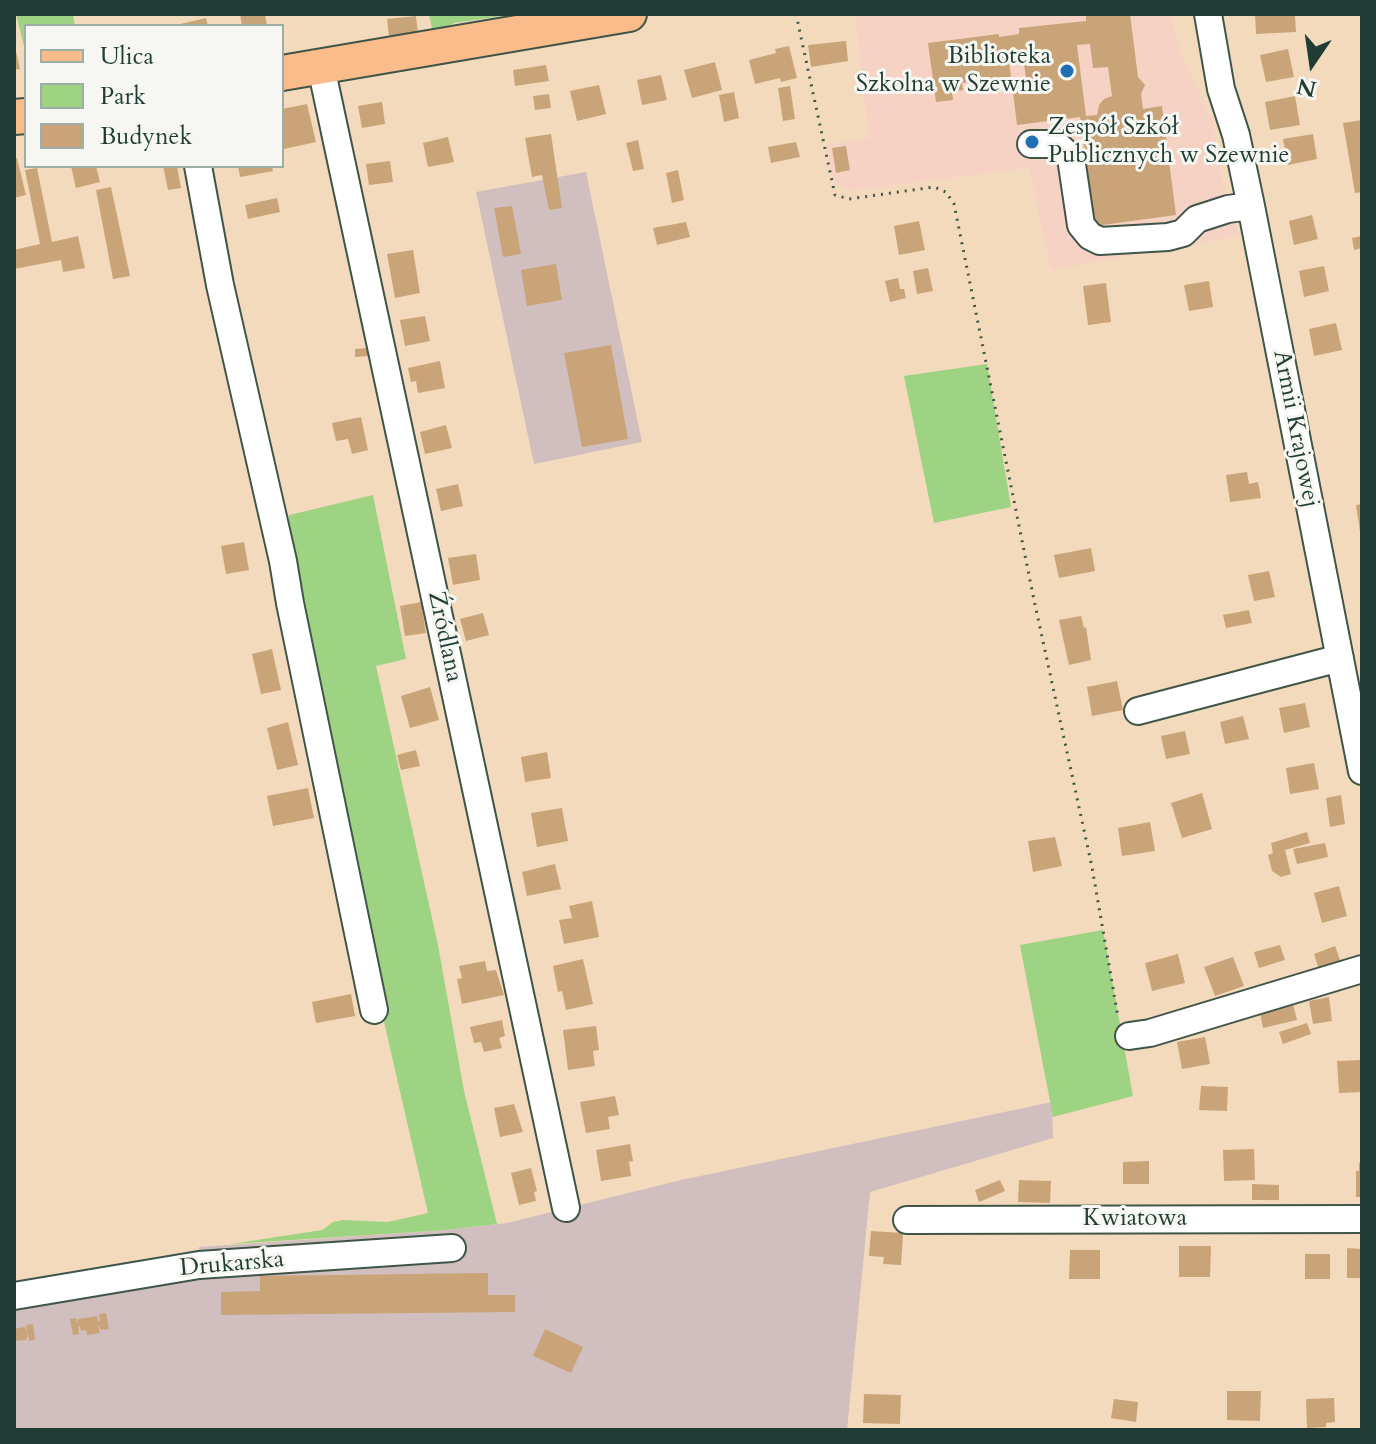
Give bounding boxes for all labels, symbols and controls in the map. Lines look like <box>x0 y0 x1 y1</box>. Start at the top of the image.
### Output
legend <box>24 24 284 168</box>
north arrow <box>1272 24 1352 104</box>
text: Ulica <box>100 40 154 73</box>
place label: Biblioteka Szkolna w Szewnie <box>856 43 1051 99</box>
marker: Biblioteka Szkolna w Szewnie <box>1058 62 1076 80</box>
text: N <box>1294 71 1319 104</box>
text: Park <box>100 80 146 113</box>
place label: Zespół Szkół Publicznych w Szewnie <box>1048 114 1290 170</box>
text: Budynek <box>100 120 192 153</box>
marker: Zespół Szkół Publicznych w Szewnie <box>1023 133 1041 151</box>
street label: Armii Krajowej <box>1266 348 1324 510</box>
street label: Źródlana <box>420 589 468 685</box>
street label: Kwiatowa <box>1083 1205 1187 1233</box>
street label: Drukarska <box>179 1246 285 1284</box>

